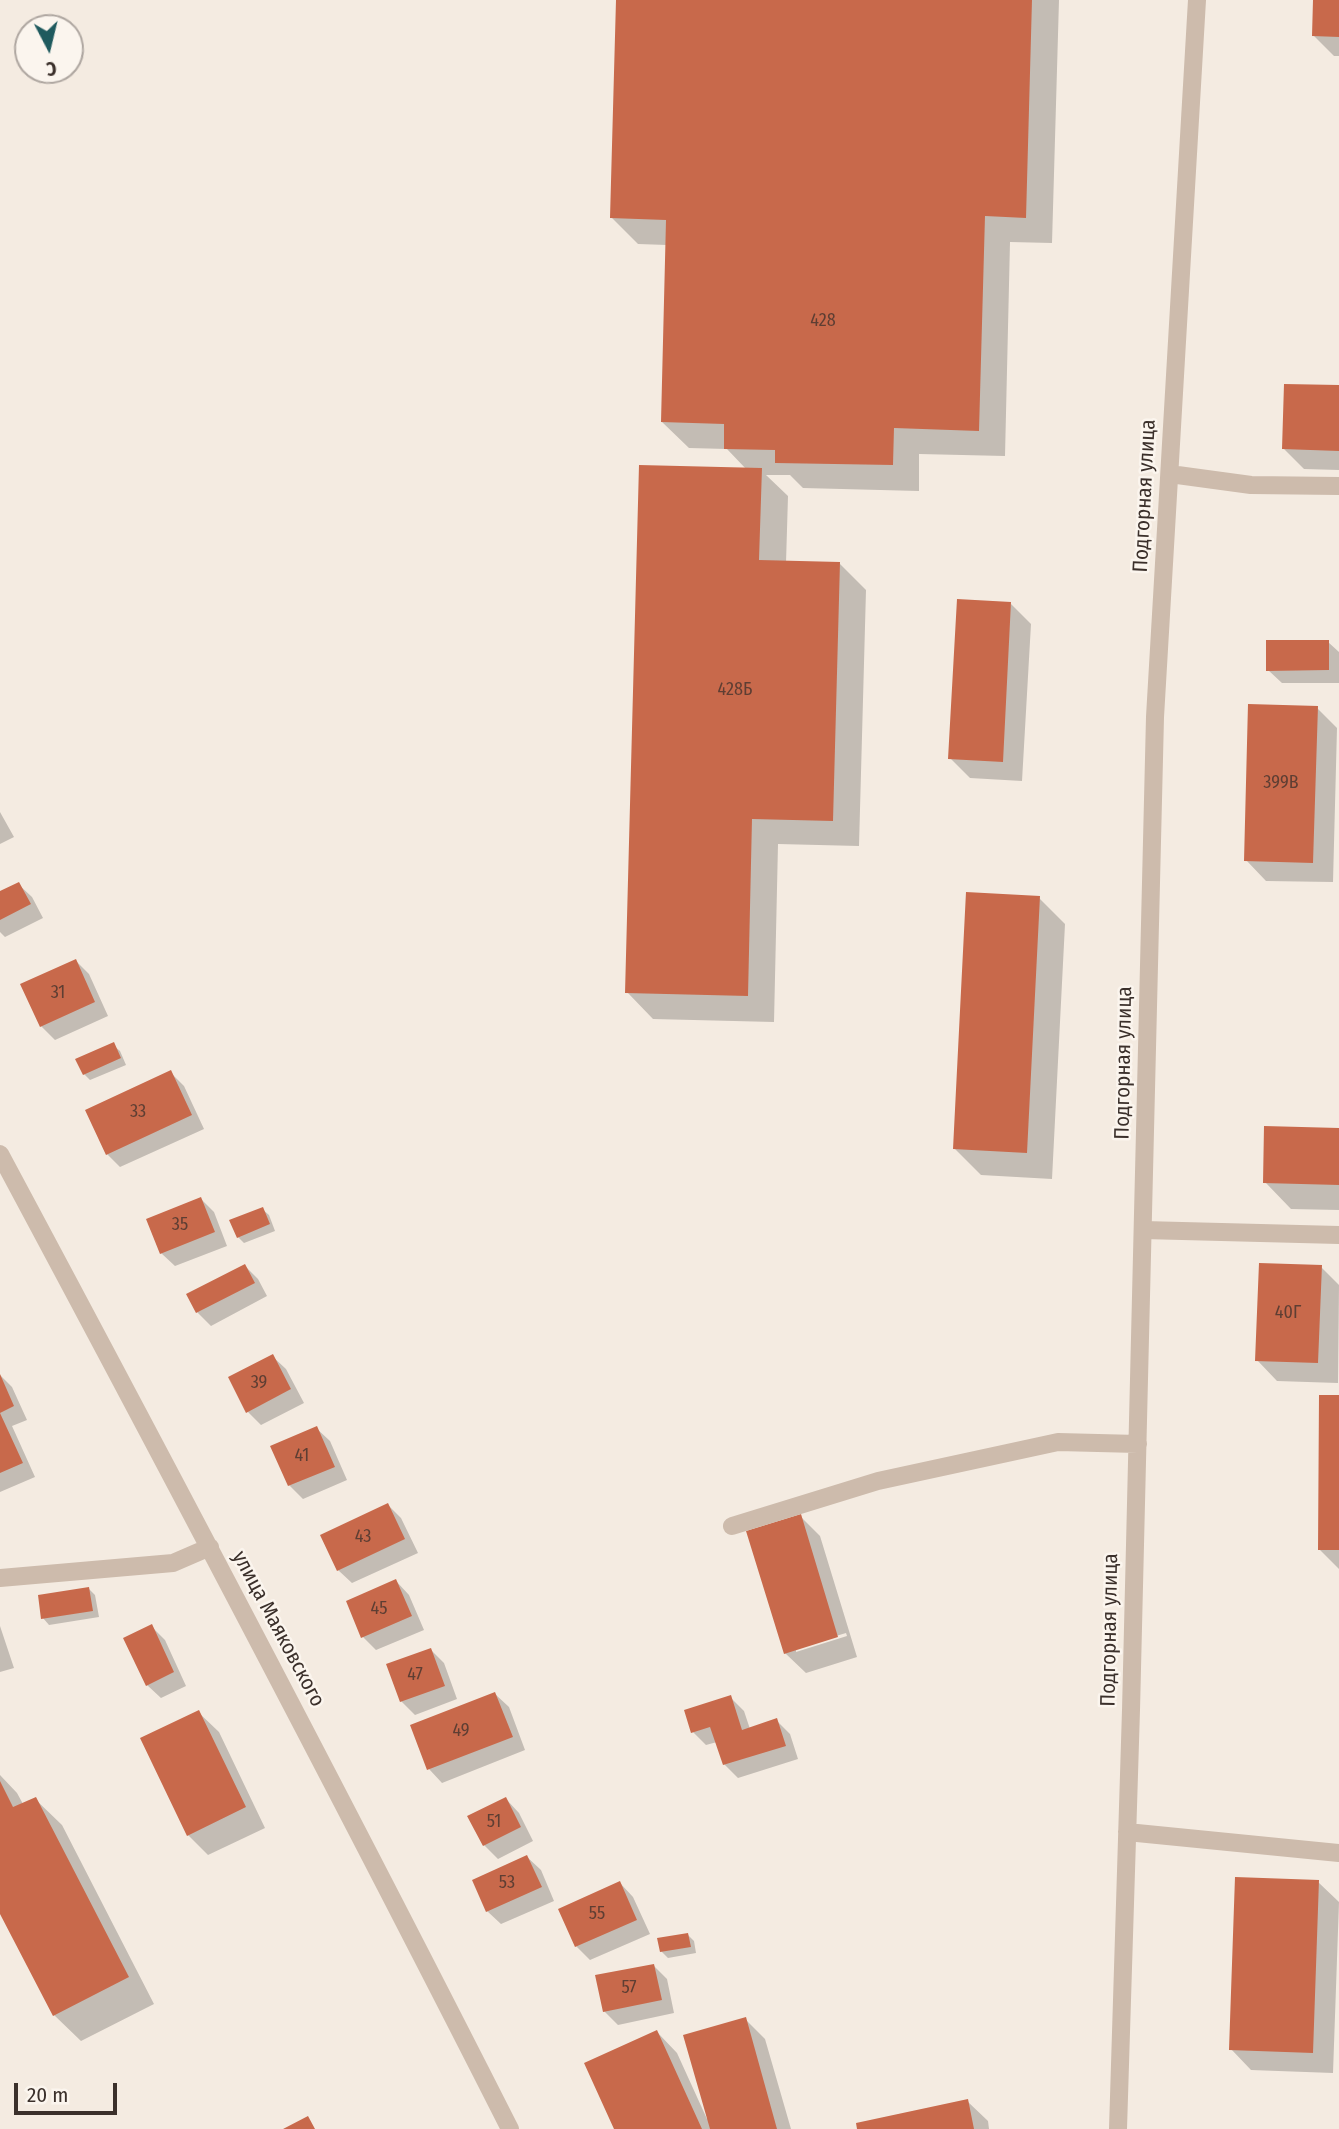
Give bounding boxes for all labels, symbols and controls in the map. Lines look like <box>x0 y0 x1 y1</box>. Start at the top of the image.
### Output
north arrow <box>14 14 84 84</box>
text: С <box>45 56 58 80</box>
house number: 428 <box>810 310 836 332</box>
street label: Подгорная улица <box>1128 419 1162 573</box>
house number: 428Б <box>718 679 752 701</box>
house number: 399В <box>1263 772 1299 794</box>
house number: 31 <box>51 982 65 1004</box>
street label: Подгорная улица <box>1110 986 1138 1140</box>
house number: 33 <box>130 1101 146 1123</box>
house number: 35 <box>172 1214 188 1236</box>
house number: 40Г <box>1275 1302 1301 1324</box>
house number: 39 <box>251 1372 267 1394</box>
house number: 41 <box>295 1445 309 1467</box>
house number: 43 <box>355 1526 371 1548</box>
street label: улица Маяковского <box>226 1547 330 1711</box>
street label: Подгорная улица <box>1096 1553 1124 1707</box>
house number: 45 <box>371 1598 387 1620</box>
house number: 47 <box>407 1664 423 1686</box>
house number: 49 <box>452 1720 470 1742</box>
house number: 51 <box>487 1811 501 1833</box>
house number: 53 <box>499 1872 515 1894</box>
house number: 55 <box>589 1903 605 1925</box>
house number: 57 <box>621 1977 637 1999</box>
scale bar <box>18 2070 121 2114</box>
text: 20 m <box>27 2082 68 2108</box>

